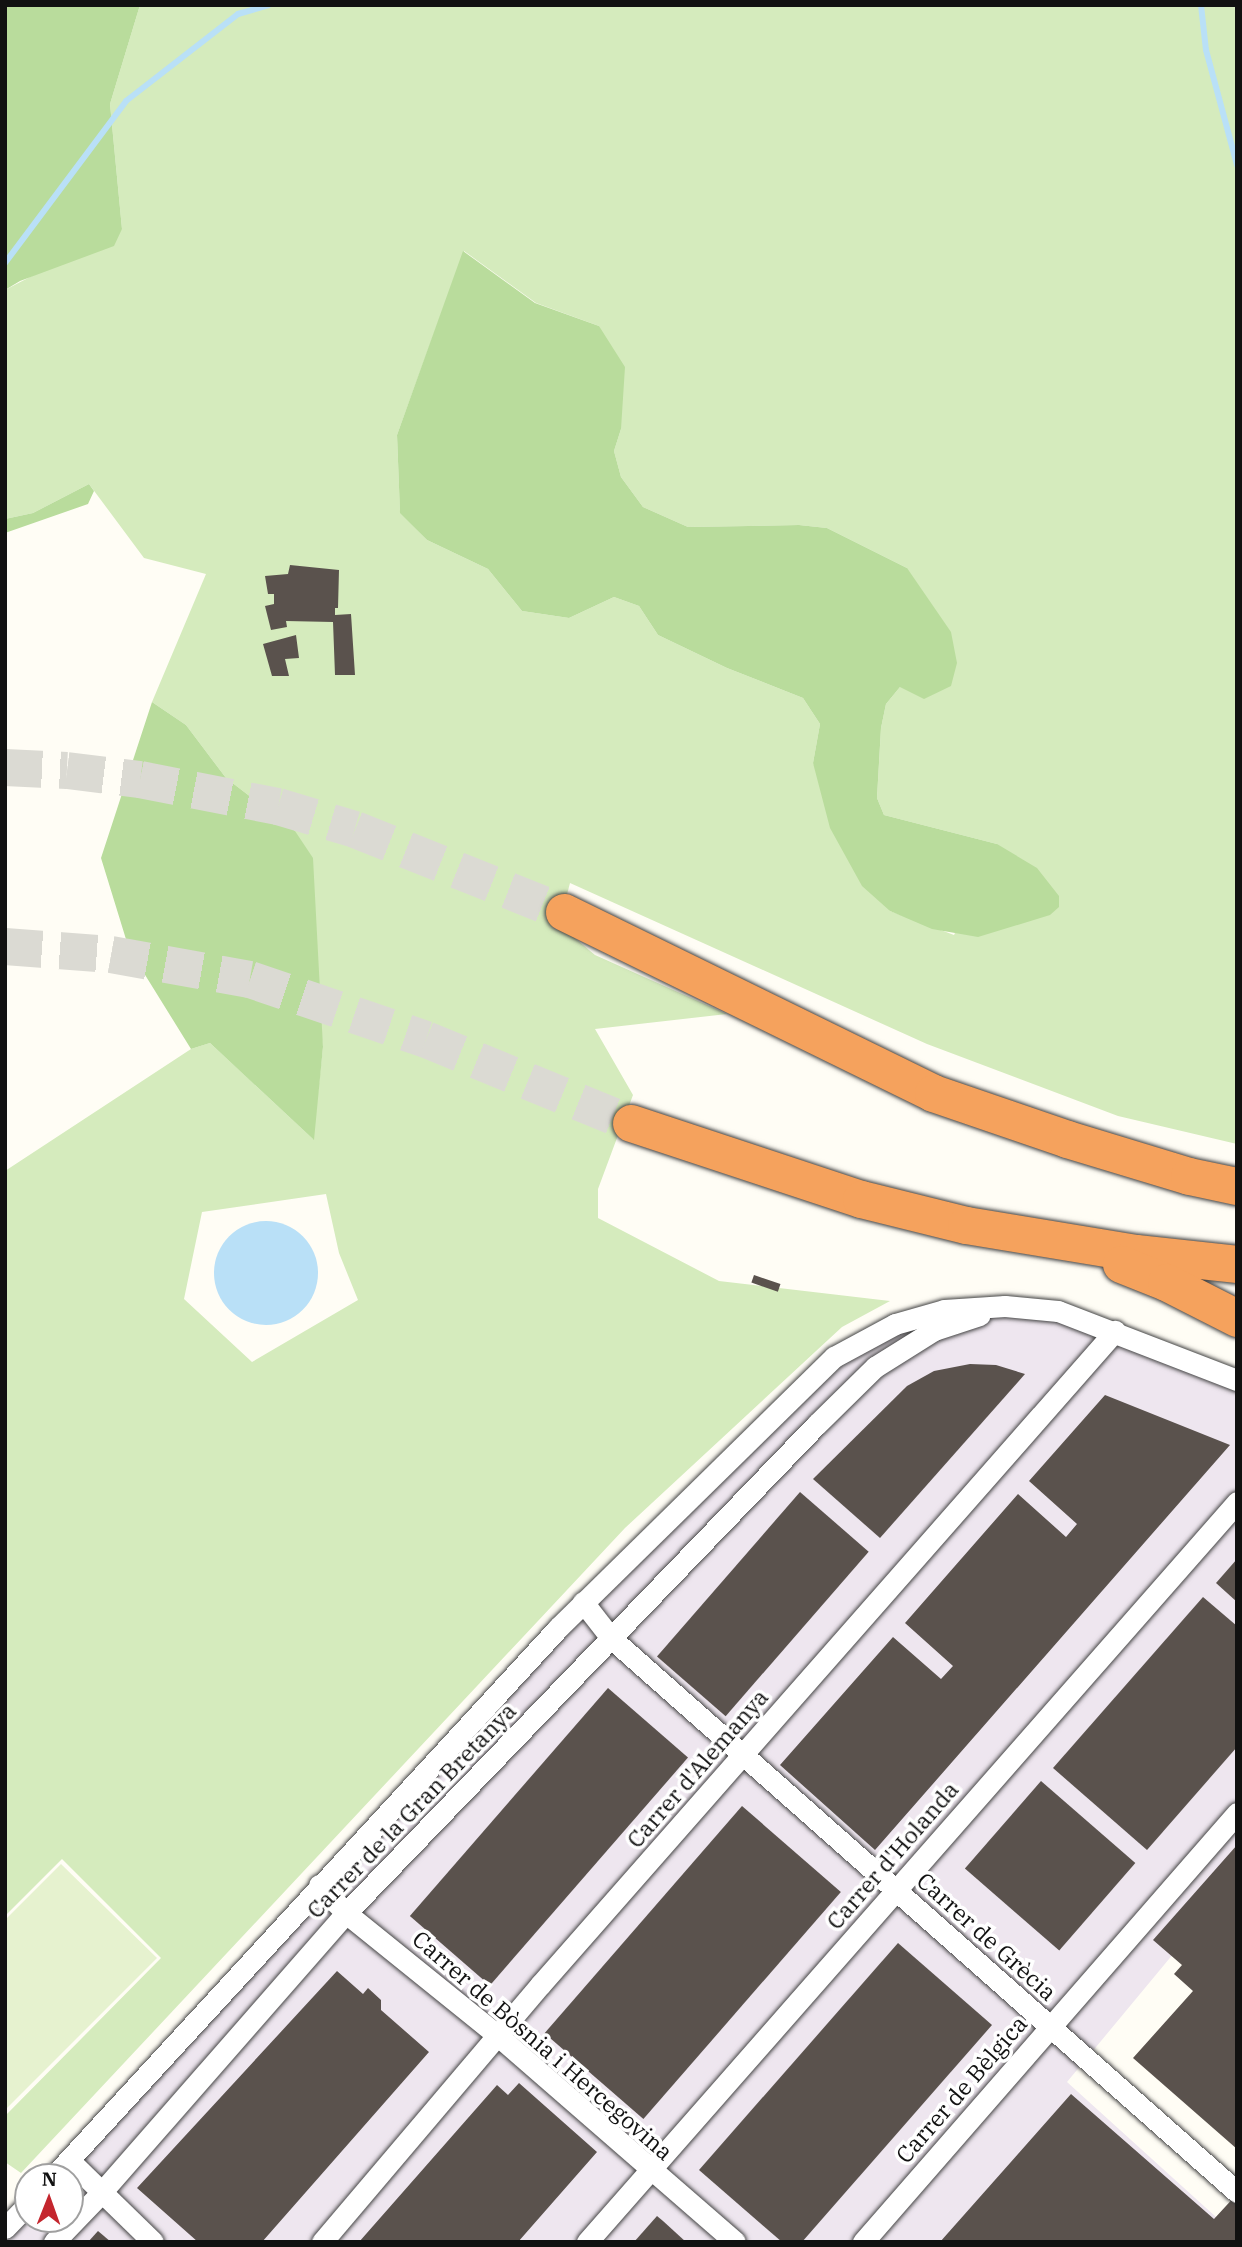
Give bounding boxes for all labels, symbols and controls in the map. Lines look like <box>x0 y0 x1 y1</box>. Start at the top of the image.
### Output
street label: Carrer d'Alemanya <box>621 1683 773 1853</box>
street label: Carrer de la Gran Bretanya <box>301 1697 521 1923</box>
street label: Carrer d'Holanda <box>820 1775 964 1935</box>
street label: Carrer de Grècia <box>912 1866 1062 2006</box>
street label: Carrer de Bòsnia i Hercegovina <box>407 1924 679 2166</box>
street label: Carrer de Bèlgica <box>890 2010 1032 2168</box>
north arrow <box>14 2163 84 2233</box>
text: N <box>42 2167 57 2191</box>

